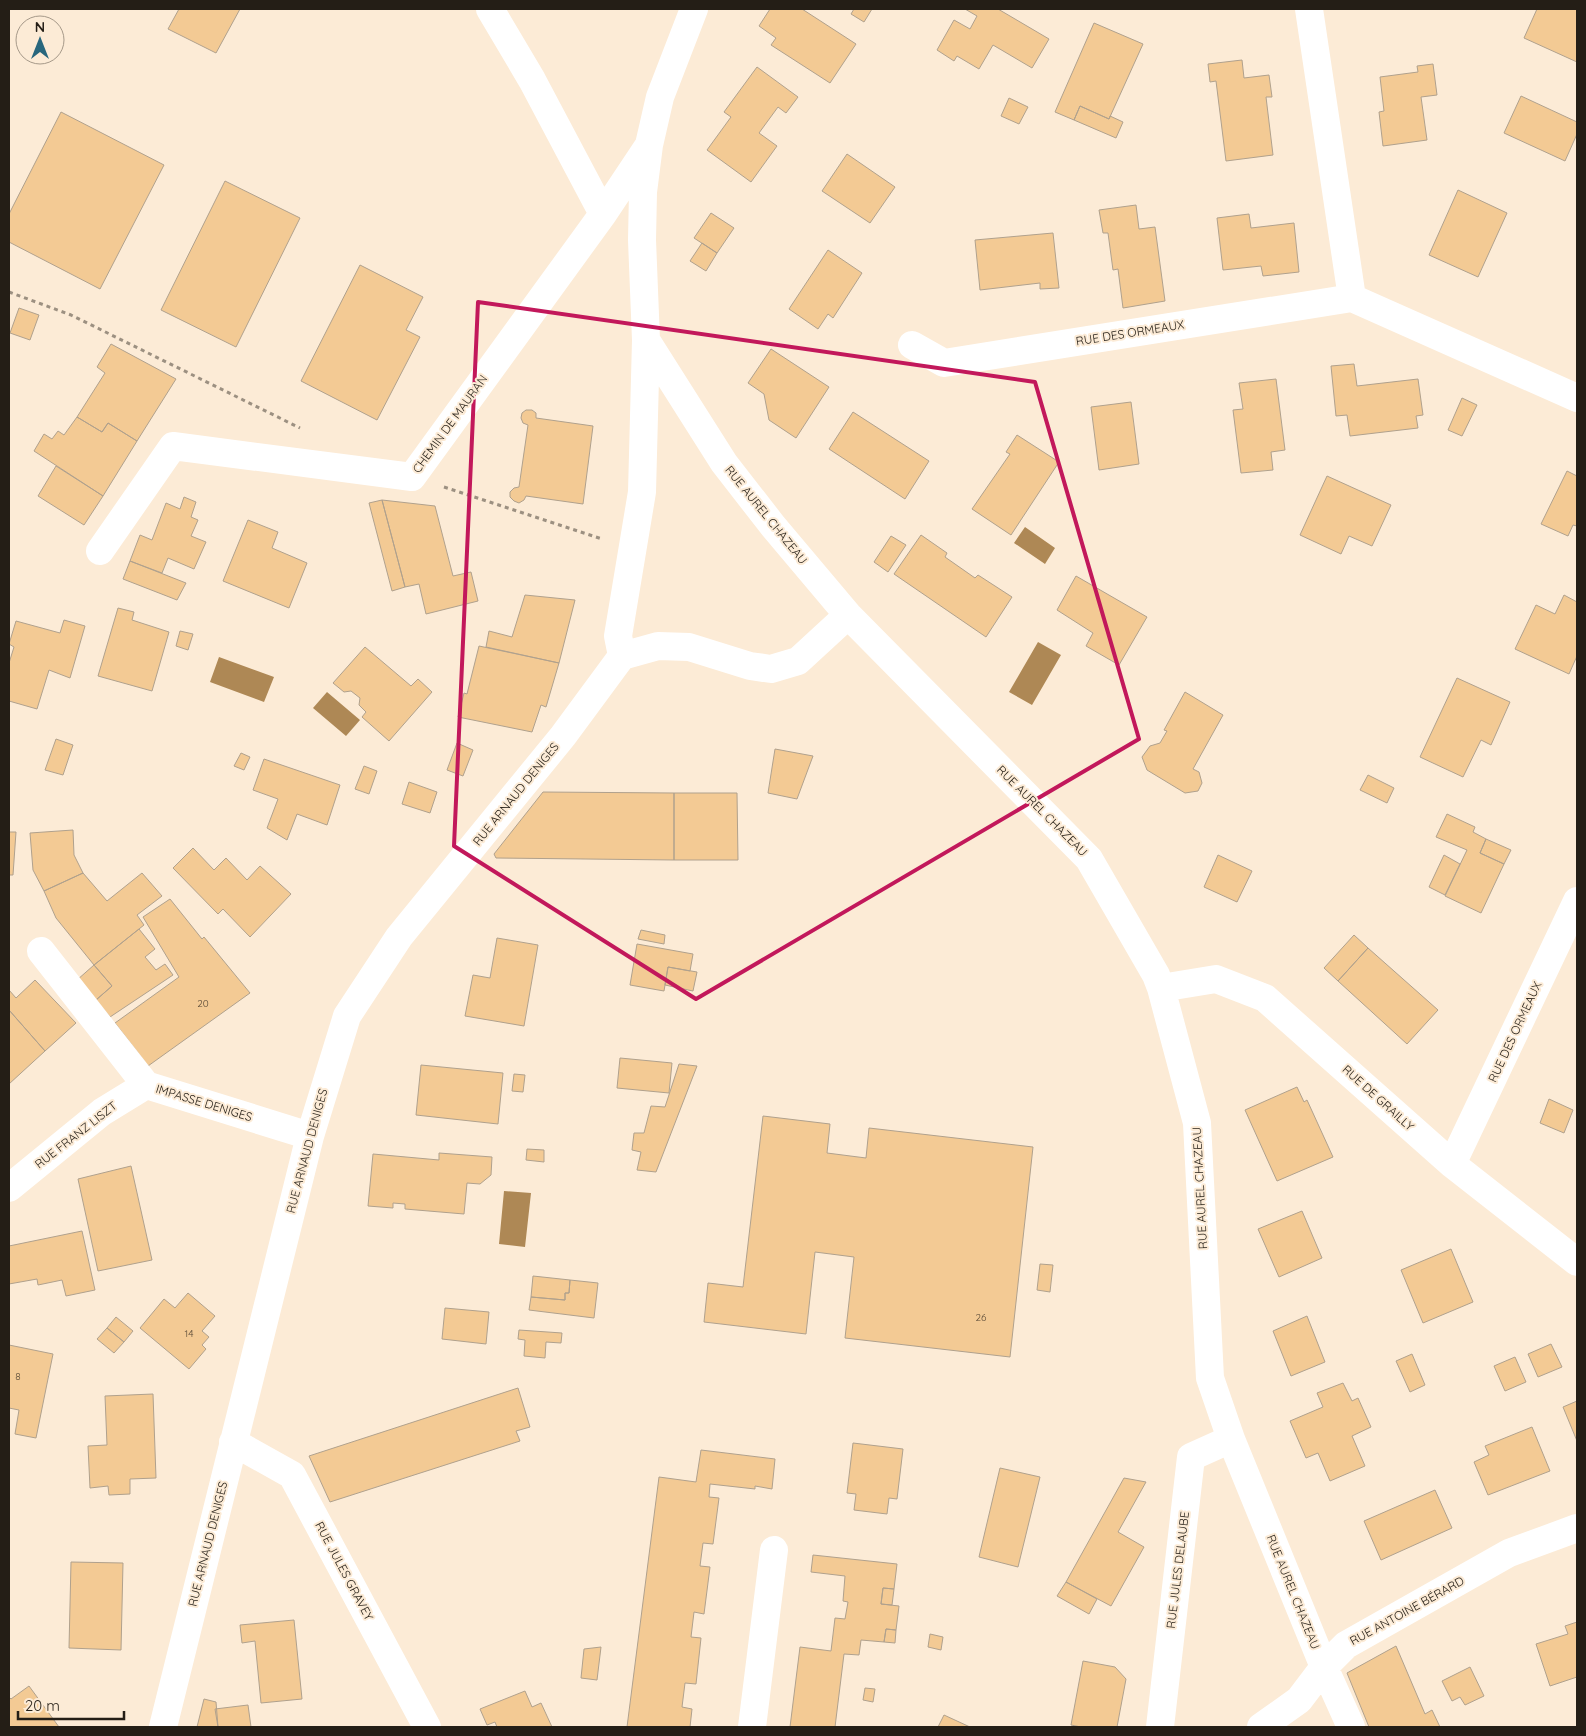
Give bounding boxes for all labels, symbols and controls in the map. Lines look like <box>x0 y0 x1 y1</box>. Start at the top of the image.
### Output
north arrow <box>15 15 65 65</box>
text: N <box>35 18 45 36</box>
street label: RUE DES ORMEAUX <box>1075 317 1185 348</box>
street label: CHEMIN DE MAURAN <box>409 372 490 476</box>
street label: RUE AUREL CHAZEAU <box>722 462 811 567</box>
street label: RUE ARNAUD DENIGES <box>469 739 562 848</box>
street label: RUE AUREL CHAZEAU <box>994 762 1091 859</box>
street label: RUE DES ORMEAUX <box>1485 979 1544 1085</box>
house number: 20 <box>197 997 209 1010</box>
street label: RUE DE GRAILLY <box>1339 1062 1417 1134</box>
street label: IMPASSE DENIGES <box>154 1081 254 1124</box>
street label: RUE ARNAUD DENIGES <box>283 1087 330 1215</box>
street label: RUE FRANZ LISZT <box>32 1098 120 1171</box>
street label: RUE AUREL CHAZEAU <box>1189 1127 1210 1250</box>
house number: 26 <box>976 1311 987 1324</box>
house number: 14 <box>185 1327 193 1340</box>
house number: 8 <box>15 1370 21 1383</box>
street label: RUE ARNAUD DENIGES <box>185 1480 230 1608</box>
street label: RUE JULES DELAUBE <box>1163 1510 1192 1629</box>
street label: RUE JULES GRAVEY <box>312 1519 377 1623</box>
street label: RUE AUREL CHAZEAU <box>1264 1532 1323 1651</box>
street label: RUE ANTOINE BÉRARD <box>1347 1573 1467 1648</box>
scale bar <box>18 1688 124 1720</box>
text: 20 m <box>25 1696 60 1715</box>

